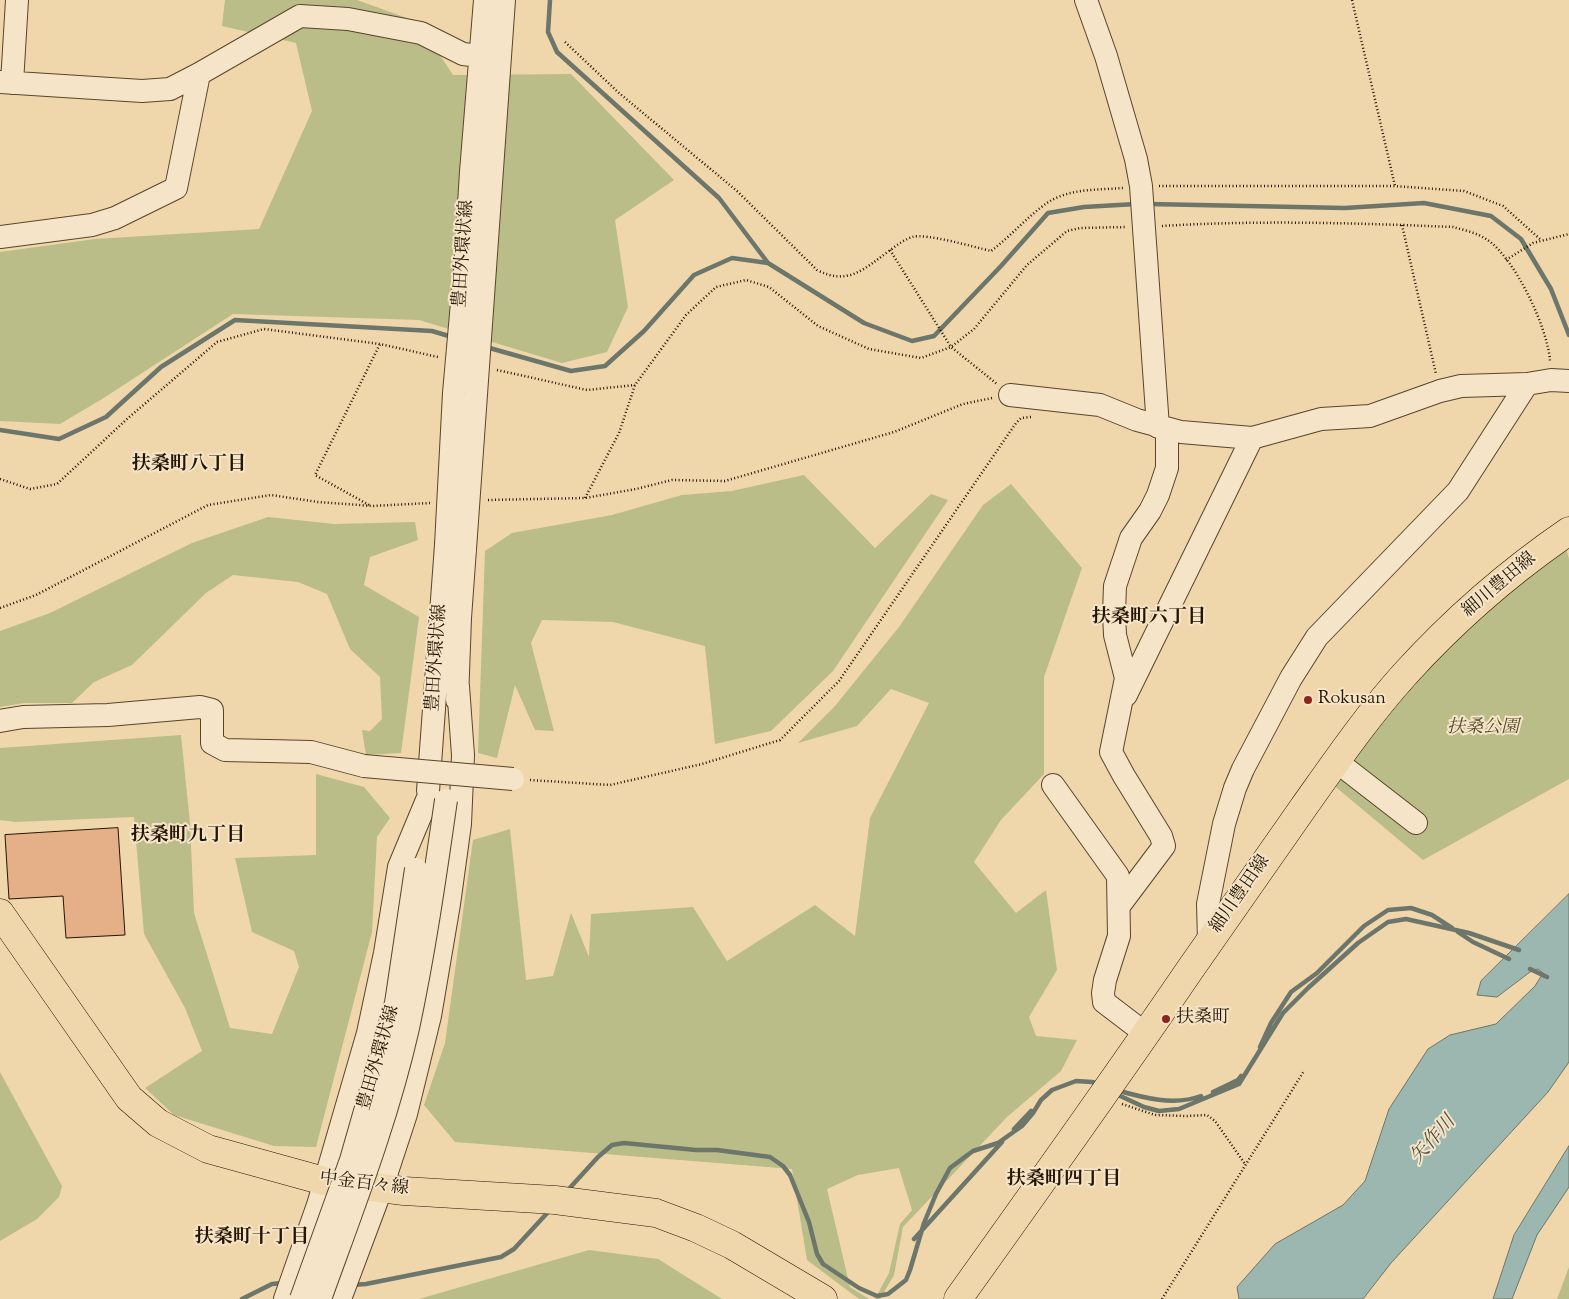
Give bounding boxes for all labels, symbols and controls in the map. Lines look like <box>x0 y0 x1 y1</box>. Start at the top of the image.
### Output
street label: 豊田外環状線 <box>450 199 480 309</box>
district label: 扶桑町八丁目 <box>132 455 246 477</box>
street label: 細川豊田線 <box>1459 549 1541 623</box>
street label: 豊田外環状線 <box>423 603 453 713</box>
district label: 扶桑町六丁目 <box>1092 608 1206 630</box>
place label: Rokusan <box>1318 689 1386 711</box>
marker: Rokusan <box>1302 694 1314 706</box>
park label: 扶桑公園 <box>1447 718 1519 740</box>
district label: 扶桑町九丁目 <box>131 826 245 848</box>
street label: 細川豊田線 <box>1206 852 1276 938</box>
street label: 豊田外環状線 <box>355 1003 405 1113</box>
place label: 扶桑町 <box>1176 1008 1230 1030</box>
marker: 扶桑町 <box>1160 1013 1172 1025</box>
water label: 矢作川 <box>1407 1112 1461 1170</box>
street label: 中金百々線 <box>318 1169 410 1201</box>
district label: 扶桑町四丁目 <box>1007 1170 1121 1192</box>
district label: 扶桑町十丁目 <box>195 1228 309 1250</box>

